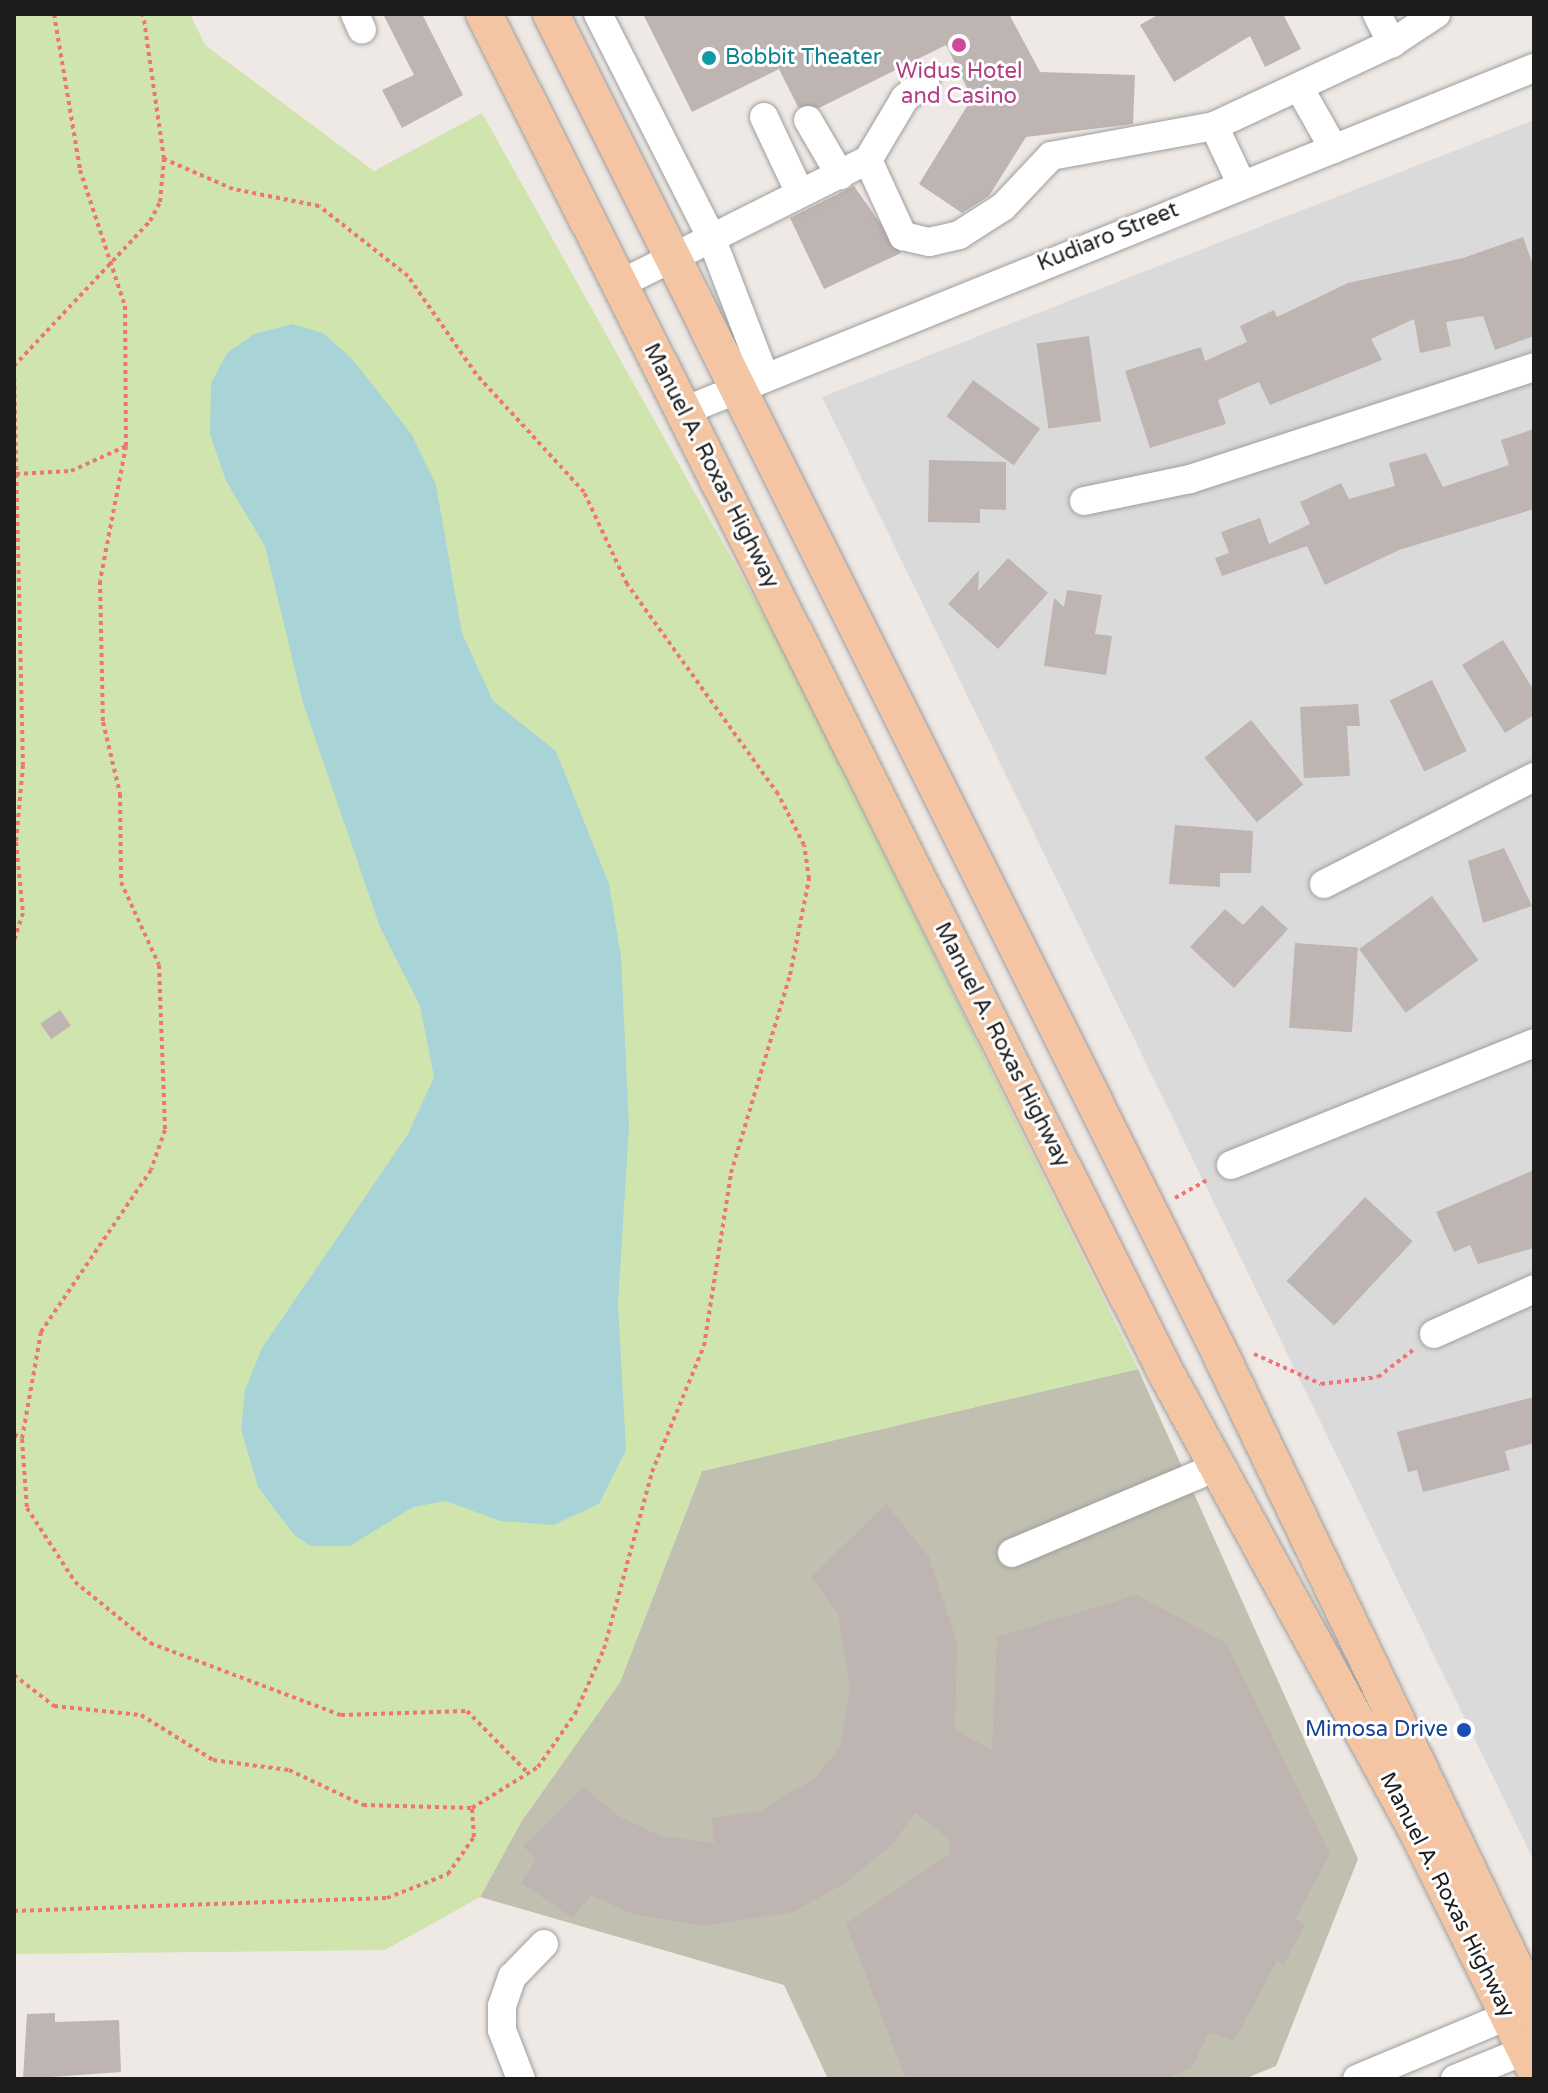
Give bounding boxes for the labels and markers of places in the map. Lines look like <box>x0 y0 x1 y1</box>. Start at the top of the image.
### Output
marker: Widus Hotel and Casino <box>950 36 968 54</box>
place label: Bobbit Theater <box>725 45 881 71</box>
marker: Bobbit Theater <box>700 49 718 67</box>
place label: Widus Hotel and Casino <box>896 58 1022 110</box>
place label: Mimosa Drive <box>1305 1717 1448 1743</box>
marker: Mimosa Drive <box>1455 1721 1473 1739</box>

